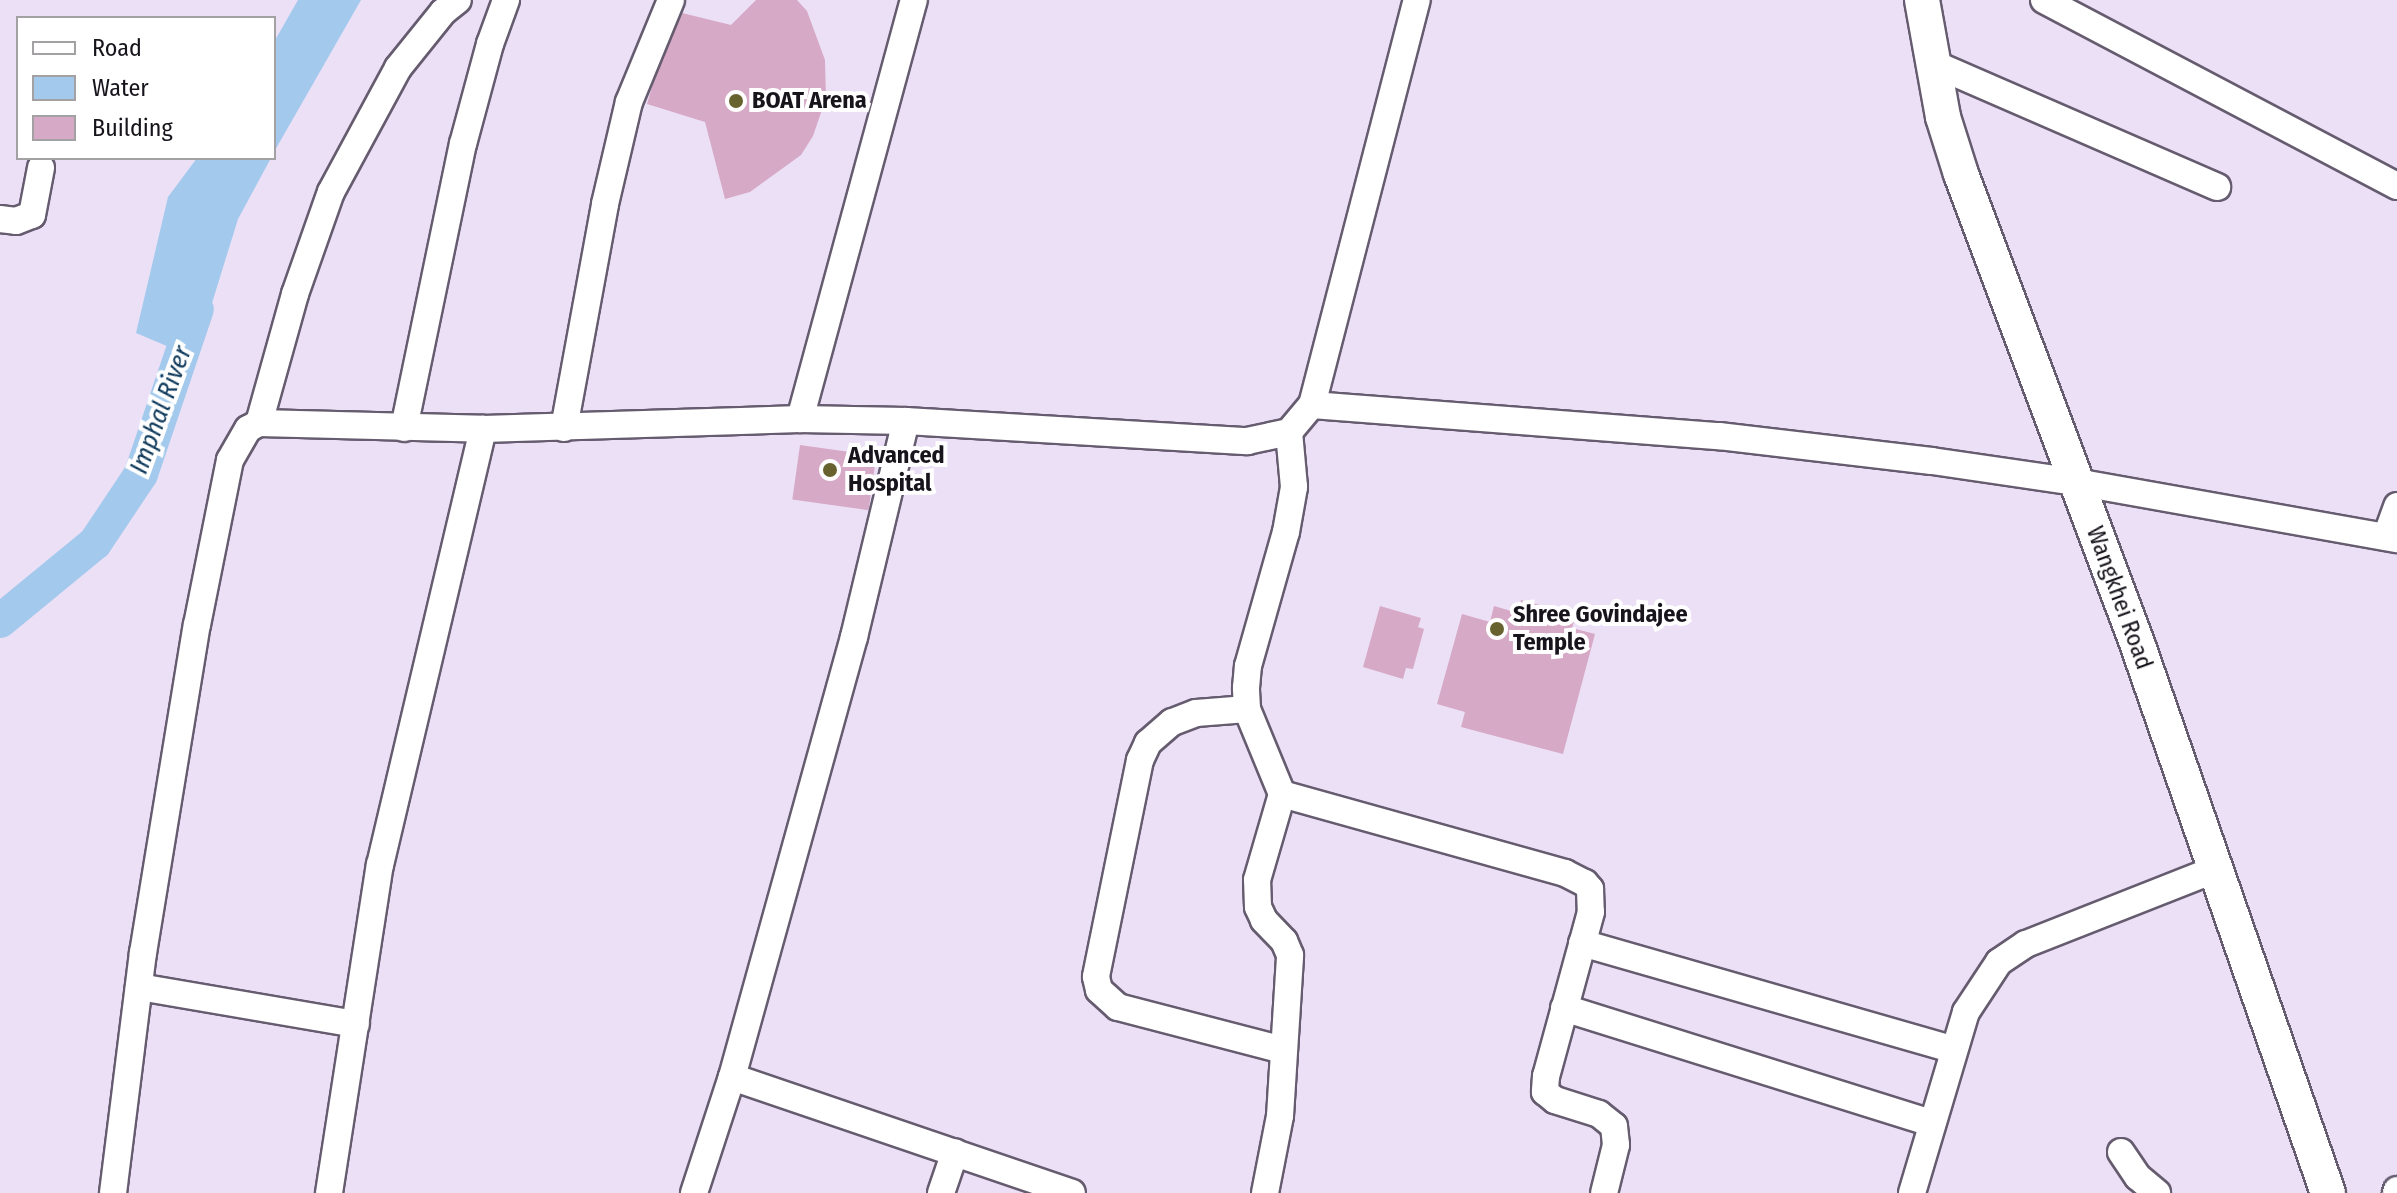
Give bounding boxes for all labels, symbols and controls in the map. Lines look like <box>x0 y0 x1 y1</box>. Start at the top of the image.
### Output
legend <box>16 16 276 160</box>
text: Road <box>92 34 142 62</box>
text: Water <box>92 74 149 102</box>
place label: BOAT Arena <box>752 87 867 115</box>
marker: BOAT Arena <box>727 92 745 110</box>
text: Building <box>92 114 173 142</box>
water label: Imphal River <box>123 342 199 478</box>
place label: Advanced Hospital <box>848 442 945 498</box>
marker: Advanced Hospital <box>819 459 841 481</box>
street label: Wangkhei Road <box>2080 523 2158 673</box>
place label: Shree Govindajee Temple <box>1513 601 1688 657</box>
marker: Shree Govindajee Temple <box>1488 620 1506 638</box>

